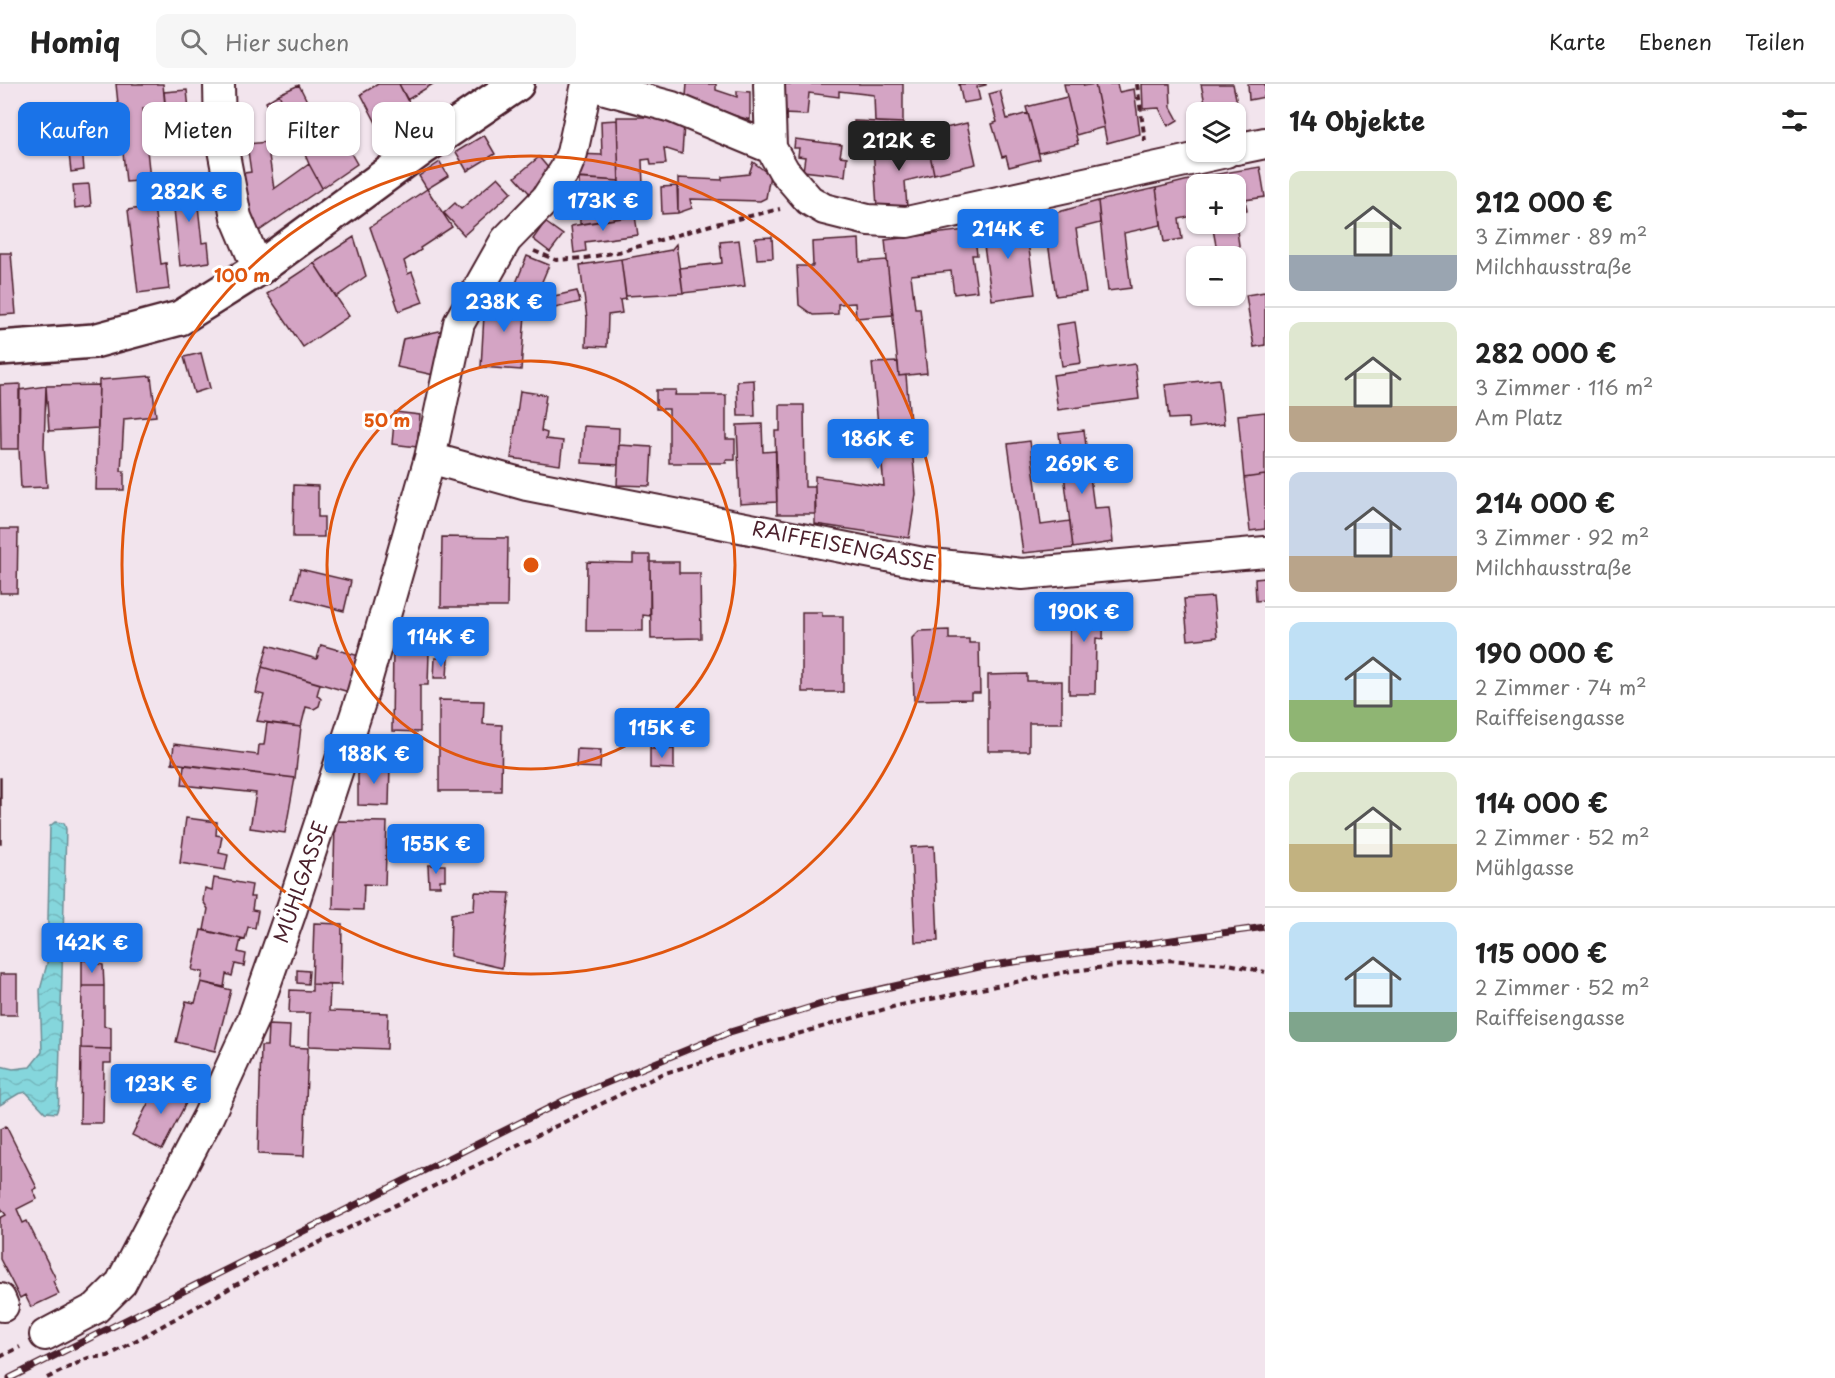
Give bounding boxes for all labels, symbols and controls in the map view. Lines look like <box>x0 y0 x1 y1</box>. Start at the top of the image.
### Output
search box <box>156 14 576 68</box>
text: Homiq <box>30 20 120 63</box>
icon: search <box>177 25 210 58</box>
text: Hier suchen <box>225 25 349 58</box>
text: Karte <box>1549 25 1606 57</box>
text: Ebenen <box>1639 25 1712 57</box>
text: Teilen <box>1745 25 1805 57</box>
text: 14 Objekte <box>1289 101 1425 140</box>
chip: Kaufen <box>18 102 130 156</box>
chip: Mieten <box>142 102 254 156</box>
chip: Filter <box>266 102 360 156</box>
chip: Neu <box>372 102 455 156</box>
map controls <box>1186 102 1246 306</box>
button: layers <box>1186 102 1246 162</box>
icon: filters <box>1778 104 1811 137</box>
pin: 212K € <box>850 121 948 172</box>
text: 212K € <box>862 125 936 155</box>
pin: 282K € <box>140 172 238 223</box>
button: + <box>1186 174 1246 234</box>
text: 282K € <box>151 176 227 206</box>
pin: 173K € <box>554 181 652 232</box>
text: 212 000 € <box>1475 182 1613 221</box>
text: 173K € <box>567 185 639 215</box>
icon: home <box>1337 195 1409 267</box>
pin: 214K € <box>959 209 1057 260</box>
text: 214K € <box>971 213 1045 243</box>
text: 3 Zimmer · 89 m² <box>1475 221 1647 251</box>
button: − <box>1186 246 1246 306</box>
text: Milchhausstraße <box>1475 251 1632 281</box>
text: 100 m <box>214 261 270 288</box>
pin: 238K € <box>455 282 553 333</box>
text: 238K € <box>465 286 543 316</box>
text: 282 000 € <box>1475 333 1617 372</box>
icon: home <box>1337 346 1409 418</box>
text: 3 Zimmer · 116 m² <box>1475 372 1653 402</box>
text: Am Platz <box>1475 402 1562 432</box>
text: 50 m <box>364 406 410 433</box>
pin: 186K € <box>829 419 927 470</box>
text: 186K € <box>842 423 914 453</box>
pin: 269K € <box>1033 444 1131 495</box>
text: 269K € <box>1045 448 1119 478</box>
text: 214 000 € <box>1475 483 1615 522</box>
icon: home <box>1337 496 1409 568</box>
street label: RAIFFEISENGASSE <box>750 512 939 578</box>
text: 3 Zimmer · 92 m² <box>1475 522 1649 552</box>
text: Milchhausstraße <box>1475 552 1632 582</box>
centre of rings <box>521 555 541 575</box>
pin: 190K € <box>1035 592 1133 643</box>
text: 190K € <box>1048 596 1120 626</box>
pin: 114K € <box>392 617 490 668</box>
text: 114K € <box>407 621 475 651</box>
text: 190 000 € <box>1475 633 1614 672</box>
icon: home <box>1337 646 1409 718</box>
text: 2 Zimmer · 74 m² <box>1475 672 1647 702</box>
text: Raiffeisengasse <box>1475 702 1625 732</box>
pin: 115K € <box>613 708 711 759</box>
text: 115K € <box>629 712 695 742</box>
pin: 188K € <box>325 734 423 785</box>
text: 188K € <box>338 738 410 768</box>
text: 114 000 € <box>1475 783 1608 822</box>
icon: home <box>1337 796 1409 868</box>
street label: MÜHLGASSE <box>265 817 335 947</box>
text: 2 Zimmer · 52 m² <box>1475 822 1649 852</box>
pin: 155K € <box>387 824 485 875</box>
text: 155K € <box>401 828 471 858</box>
text: Mühlgasse <box>1475 852 1574 882</box>
pin: 142K € <box>43 923 141 974</box>
text: 142K € <box>56 927 128 957</box>
text: 115 000 € <box>1475 933 1607 972</box>
icon: home <box>1337 946 1409 1018</box>
text: 2 Zimmer · 52 m² <box>1475 972 1649 1002</box>
text: Raiffeisengasse <box>1475 1002 1625 1032</box>
pin: 123K € <box>112 1064 210 1115</box>
text: 123K € <box>125 1068 197 1098</box>

